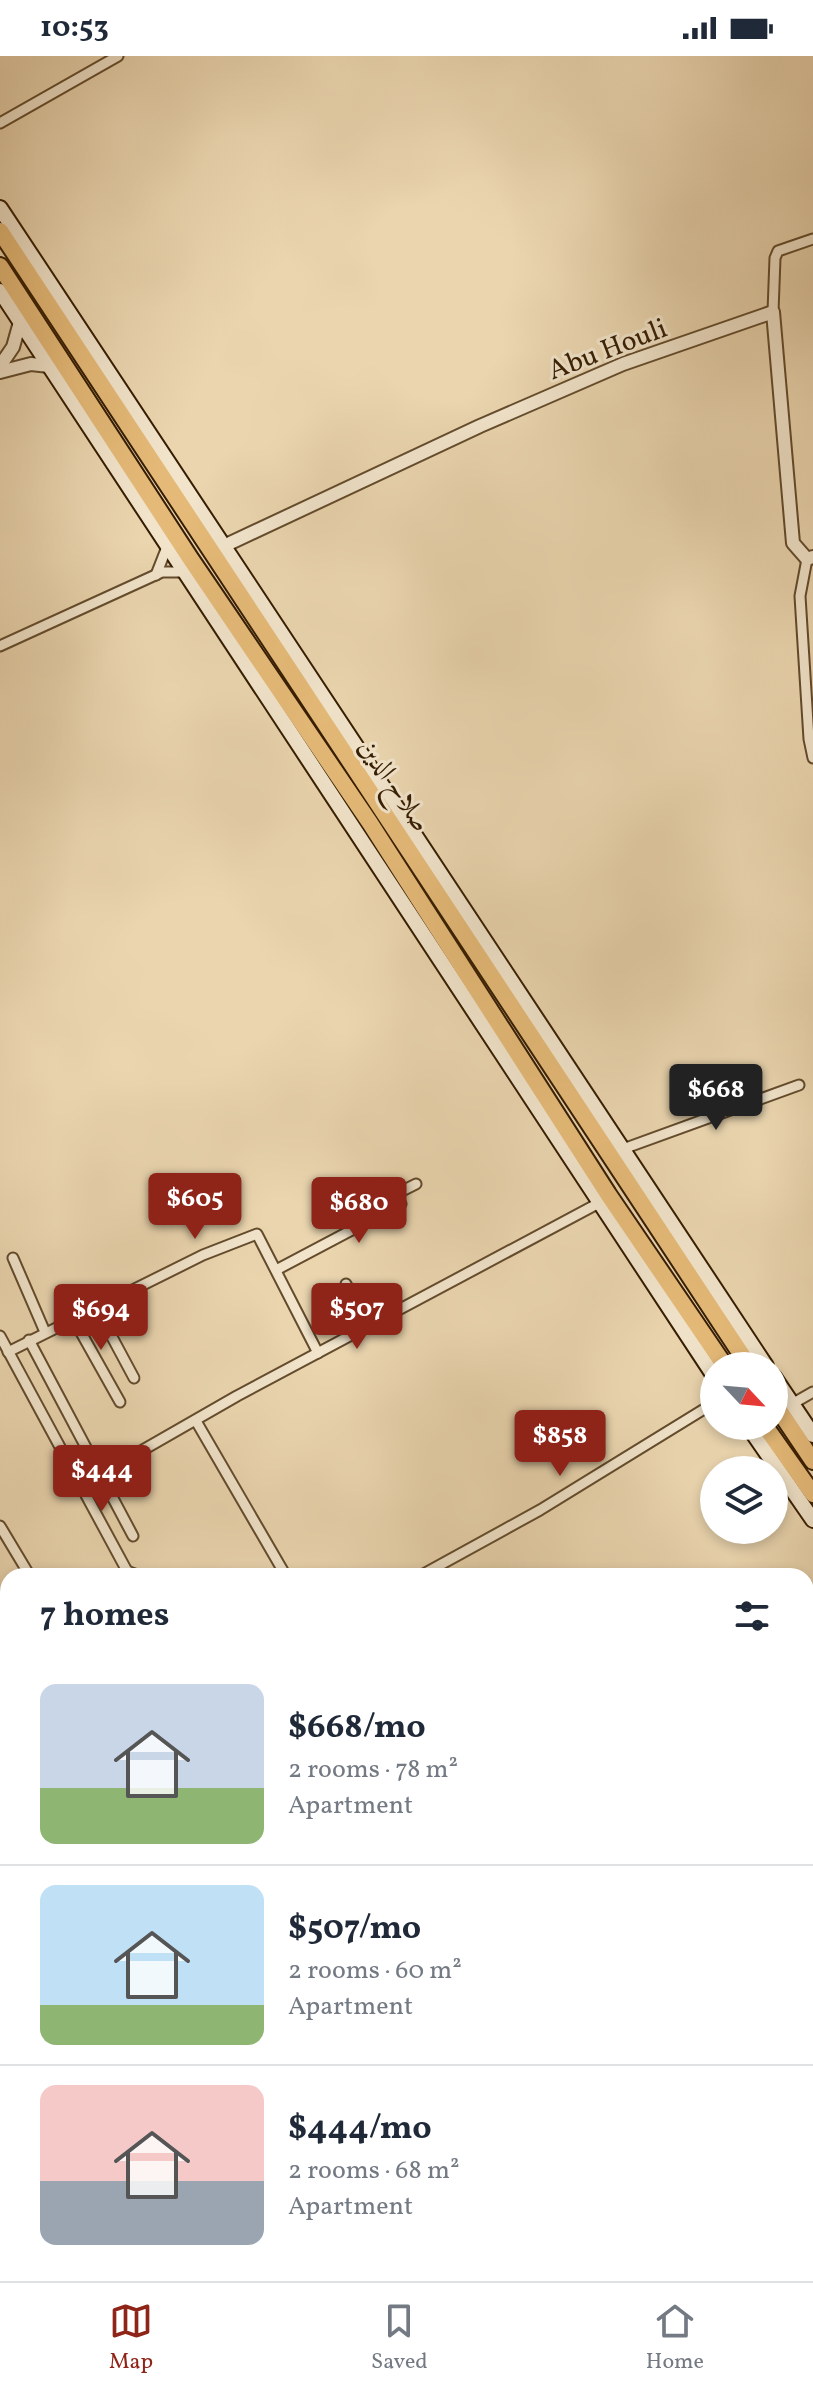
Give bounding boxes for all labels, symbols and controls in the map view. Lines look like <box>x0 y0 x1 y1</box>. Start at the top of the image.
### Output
text: 10:53 <box>40 7 109 49</box>
street label: Abu Houli <box>543 310 673 391</box>
street label: صلاح الدين <box>345 730 440 843</box>
pin: $668 <box>669 1064 763 1132</box>
text: $668 <box>687 1072 745 1108</box>
pin: $605 <box>148 1173 242 1241</box>
pin: $680 <box>312 1177 406 1245</box>
text: $605 <box>166 1181 224 1217</box>
text: $680 <box>330 1185 388 1221</box>
pin: $507 <box>310 1283 404 1351</box>
pin: $694 <box>54 1284 148 1352</box>
text: $507 <box>329 1291 385 1327</box>
text: $694 <box>72 1292 130 1328</box>
north arrow <box>700 1352 788 1440</box>
map controls <box>700 1352 788 1544</box>
pin: $858 <box>513 1410 607 1478</box>
text: $858 <box>533 1418 587 1454</box>
pin: $444 <box>55 1445 149 1513</box>
text: $444 <box>71 1453 133 1489</box>
button: layers <box>700 1456 788 1544</box>
text: 7 homes <box>40 1593 169 1640</box>
icon: filters <box>730 1594 774 1638</box>
text: $668/mo <box>288 1705 426 1752</box>
icon: home <box>104 1716 200 1812</box>
text: 2 rooms · 78 m² <box>288 1752 458 1788</box>
text: Apartment <box>288 1788 413 1824</box>
text: $507/mo <box>288 1906 421 1953</box>
icon: home <box>104 1917 200 2013</box>
text: 2 rooms · 60 m² <box>288 1953 462 1989</box>
text: Apartment <box>288 1989 413 2025</box>
text: $444/mo <box>288 2106 432 2153</box>
icon: home <box>104 2117 200 2213</box>
text: 2 rooms · 68 m² <box>288 2153 460 2189</box>
text: Apartment <box>288 2189 413 2225</box>
tab: Map <box>109 2299 153 2378</box>
tab: Saved <box>371 2299 428 2378</box>
tab: Home <box>646 2299 704 2378</box>

